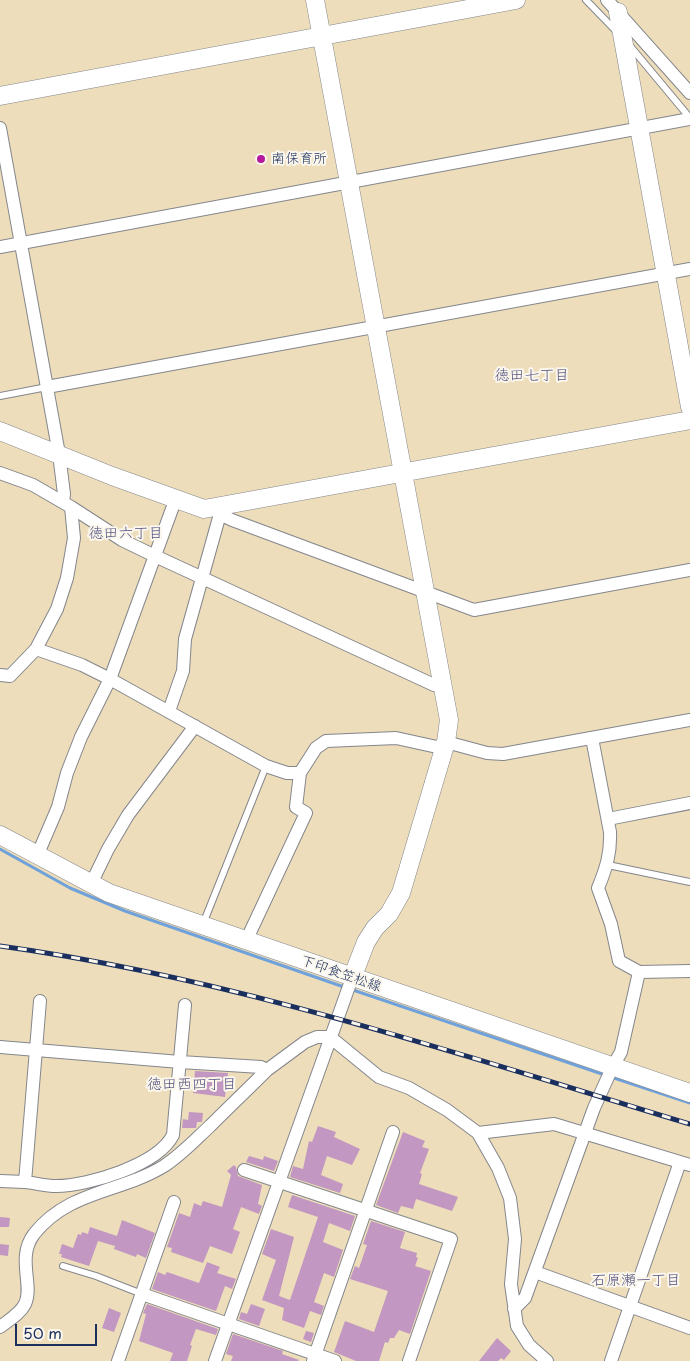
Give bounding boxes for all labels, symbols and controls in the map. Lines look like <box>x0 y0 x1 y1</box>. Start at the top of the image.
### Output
place label: 南保育所 <box>271 151 327 167</box>
marker: 南保育所 <box>255 153 267 165</box>
district label: 徳田七丁目 <box>495 367 569 385</box>
district label: 徳田六丁目 <box>89 525 163 543</box>
street label: 下印食笠松線 <box>299 952 383 996</box>
district label: 徳田西四丁目 <box>147 1076 237 1094</box>
district label: 石原瀬一丁目 <box>591 1272 681 1290</box>
scale bar <box>18 1314 100 1346</box>
text: 50 m <box>23 1321 62 1344</box>

